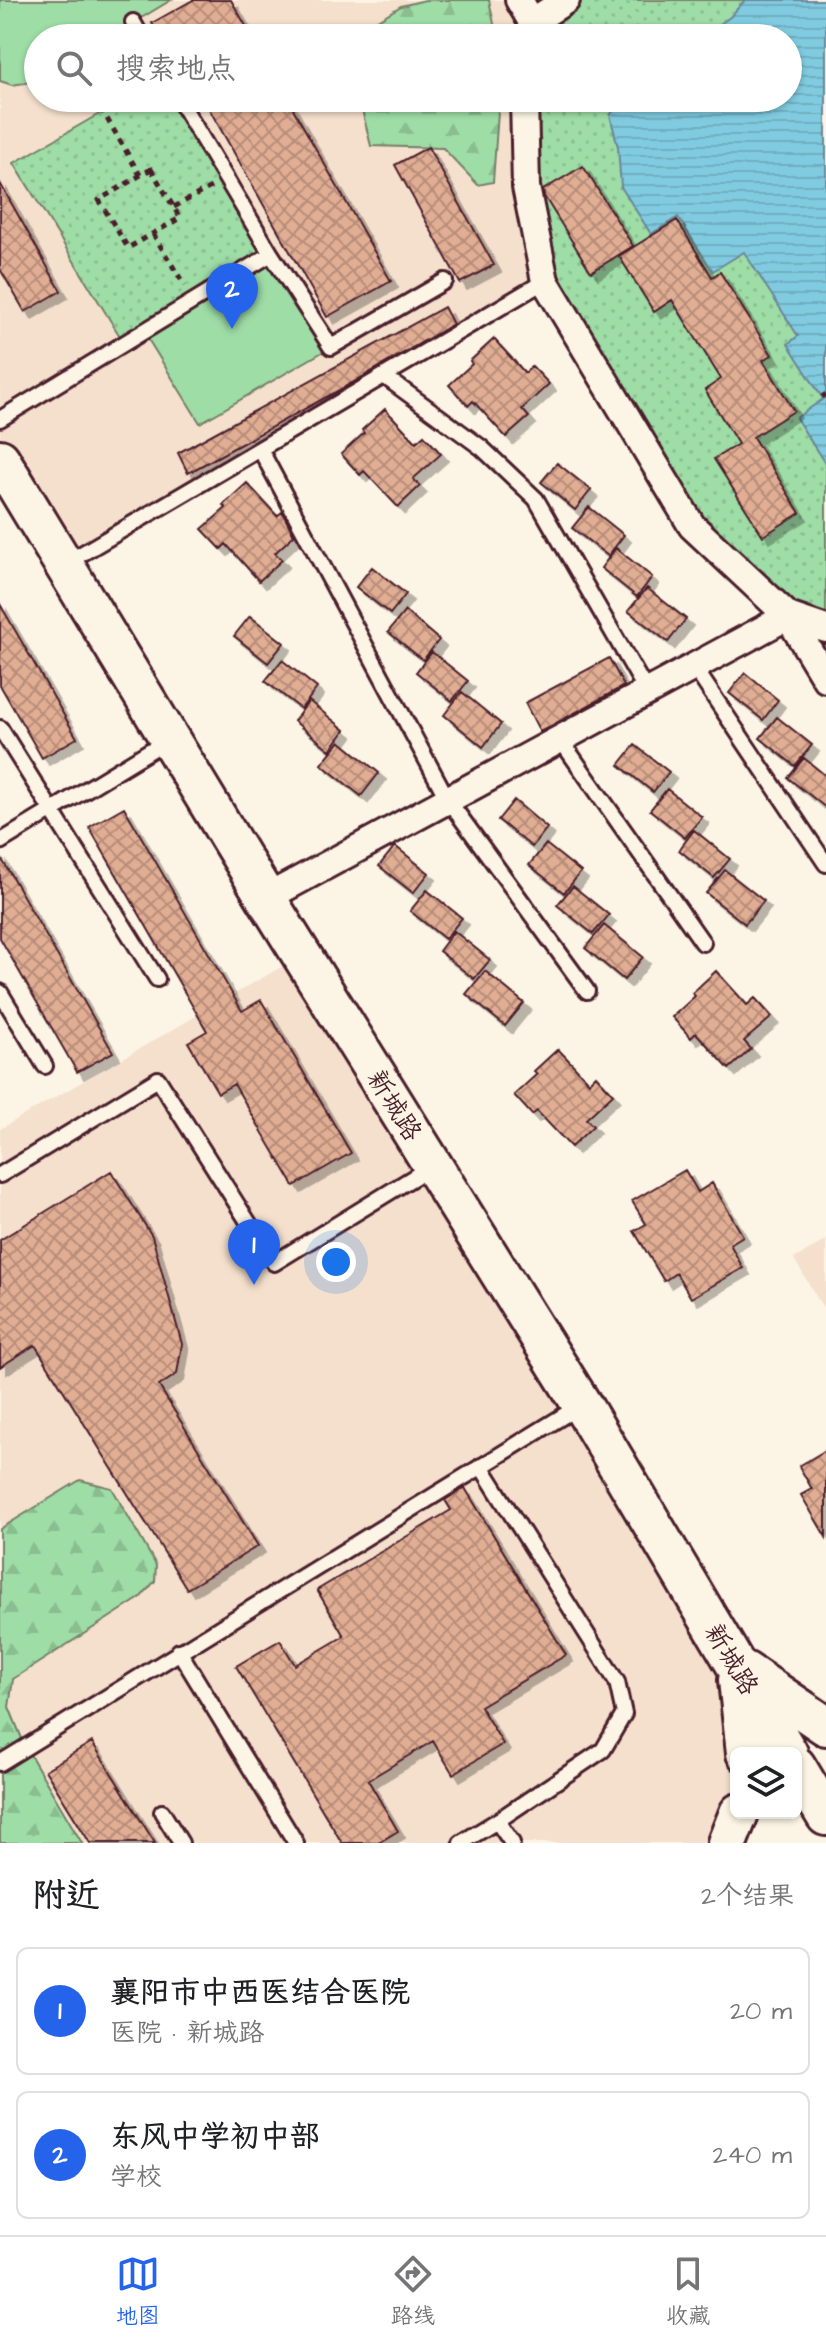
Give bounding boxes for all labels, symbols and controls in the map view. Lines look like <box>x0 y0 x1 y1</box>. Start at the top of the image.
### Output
search box <box>24 24 802 112</box>
icon: search <box>52 46 96 90</box>
text: 搜索地点 <box>116 48 236 90</box>
pin: 2 <box>206 263 258 329</box>
street label: 新城路 <box>358 1063 430 1148</box>
pin: 1 <box>228 1219 280 1285</box>
your location <box>316 1242 356 1282</box>
street label: 新城路 <box>696 1617 767 1702</box>
map controls <box>730 1747 802 1819</box>
button: layers <box>730 1747 802 1819</box>
text: 附近 <box>32 1872 100 1920</box>
text: 2个结果 <box>701 1878 794 1914</box>
text: 襄阳市中西医结合医院 <box>110 1972 410 2014</box>
text: 1 <box>58 1993 62 2029</box>
text: 20 m <box>730 1993 792 2029</box>
text: 医院 · 新城路 <box>110 2015 264 2051</box>
text: 东风中学初中部 <box>110 2116 320 2158</box>
text: 2 <box>53 2137 67 2173</box>
text: 240 m <box>712 2137 792 2173</box>
text: 学校 <box>110 2159 162 2195</box>
tab: 地图 <box>116 2252 160 2332</box>
tab: 路线 <box>391 2252 435 2332</box>
tab: 收藏 <box>666 2252 710 2332</box>

